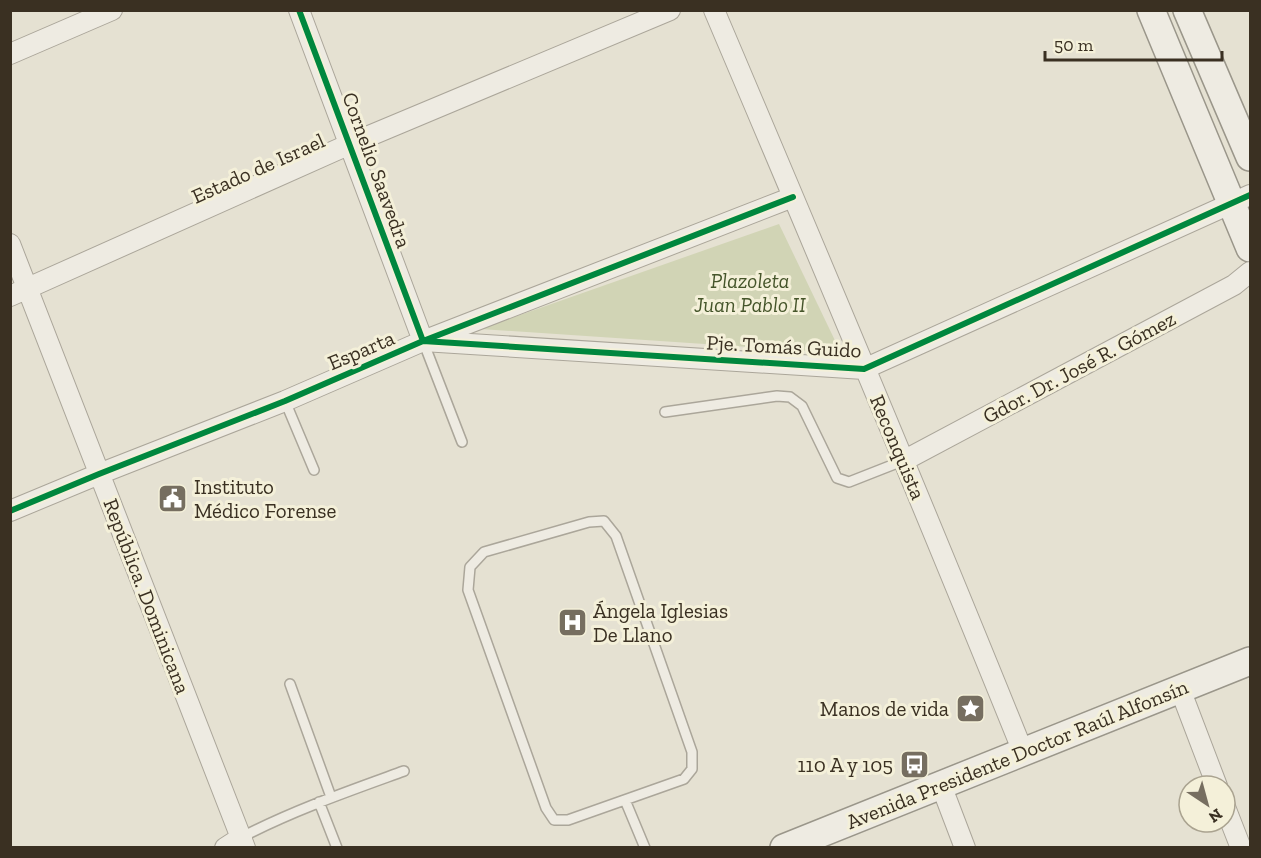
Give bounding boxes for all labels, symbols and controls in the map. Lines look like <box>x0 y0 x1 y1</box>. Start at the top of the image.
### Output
scale bar <box>1045 24 1222 62</box>
text: 50 m <box>1054 34 1094 56</box>
street label: Cornelio Saavedra <box>337 89 417 251</box>
street label: Estado de Israel <box>188 127 329 208</box>
park label: Plazoleta Juan Pablo II <box>693 268 806 317</box>
street label: Gdor. Dr. José R. Gómez <box>978 305 1180 428</box>
street label: Esparta <box>324 325 398 375</box>
street label: Pje. Tomás Guido <box>706 329 862 364</box>
street label: Reconquista <box>865 391 931 503</box>
place label: Instituto Médico Forense <box>194 474 337 523</box>
public building icon: Instituto Médico Forense <box>157 482 189 514</box>
street label: República. Dominicana <box>98 495 196 697</box>
place label: Ángela Iglesias De Llano <box>593 598 728 647</box>
hospital icon: Ángela Iglesias De Llano <box>556 606 588 638</box>
street label: Avenida Presidente Doctor Raúl Alfonsín <box>843 674 1191 834</box>
place icon: Manos de vida <box>954 692 986 724</box>
place label: Manos de vida <box>820 696 949 721</box>
bus stop icon: 110 A y 105 <box>898 748 930 780</box>
place label: 110 A y 105 <box>797 752 893 777</box>
north arrow <box>1177 774 1237 834</box>
text: N <box>1205 804 1226 827</box>

